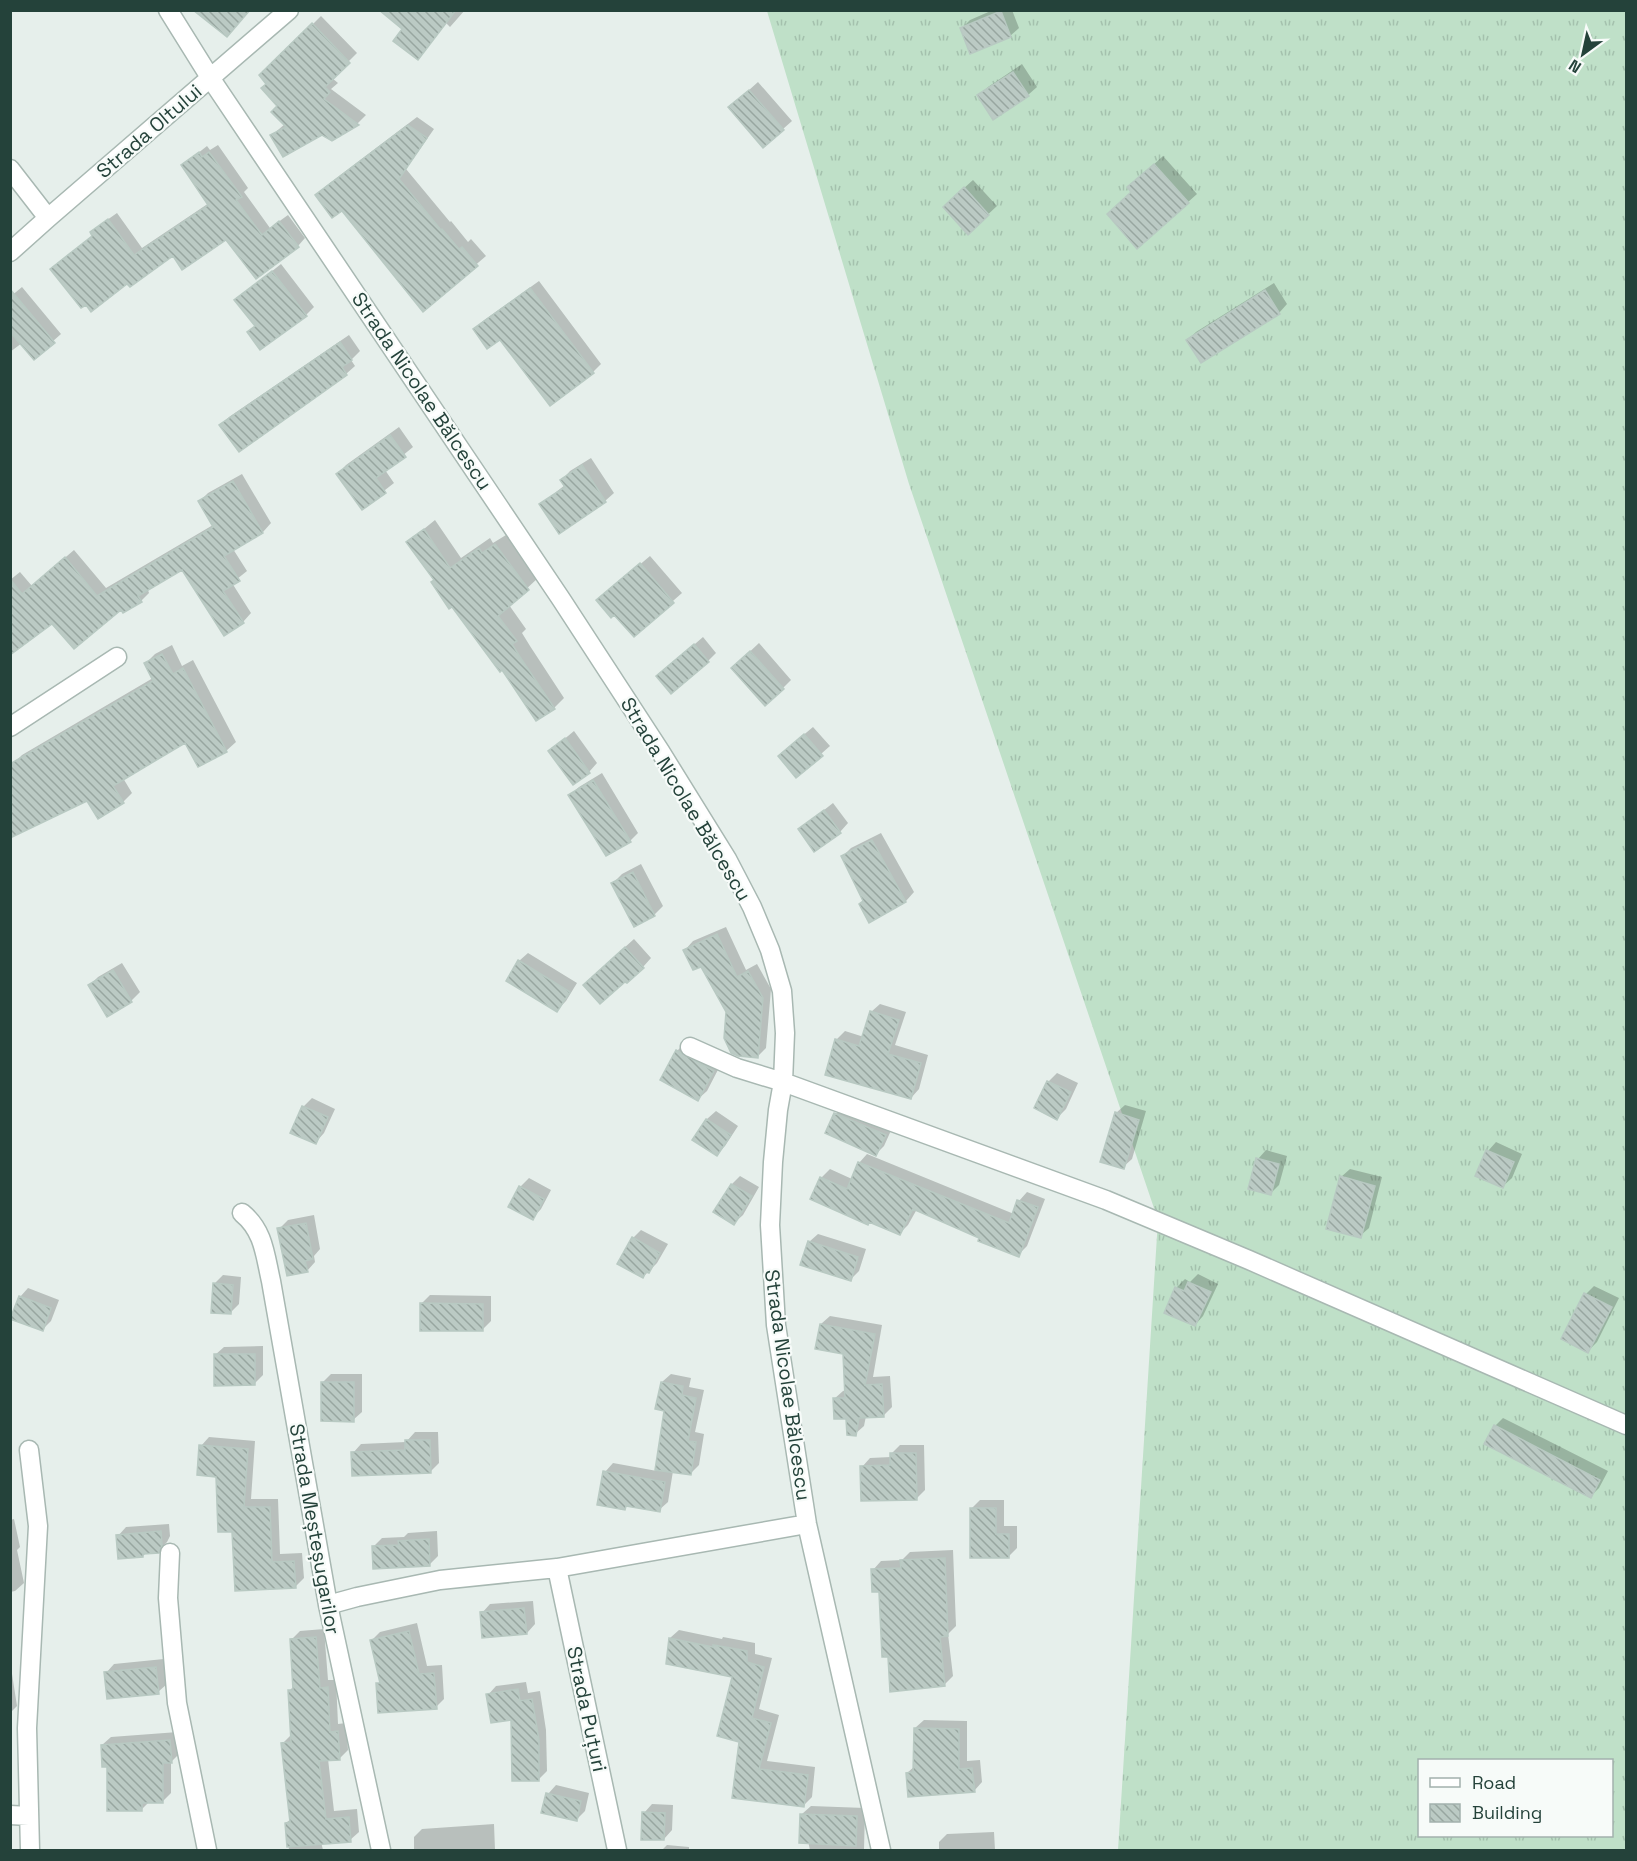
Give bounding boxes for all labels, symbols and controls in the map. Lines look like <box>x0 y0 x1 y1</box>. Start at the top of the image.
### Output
north arrow <box>1553 24 1613 84</box>
text: N <box>1565 54 1585 78</box>
street label: Strada Oltului <box>91 78 207 184</box>
street label: Strada Nicolae Bălcescu <box>346 287 498 495</box>
street label: Strada Nicolae Bălcescu <box>615 692 757 906</box>
street label: Strada Nicolae Bălcescu <box>759 1268 817 1502</box>
street label: Strada Meșteșugarilor <box>284 1421 346 1637</box>
street label: Strada Puțuri <box>561 1644 613 1774</box>
legend <box>1418 1759 1613 1837</box>
text: Road <box>1472 1771 1516 1794</box>
text: Building <box>1472 1801 1542 1824</box>

